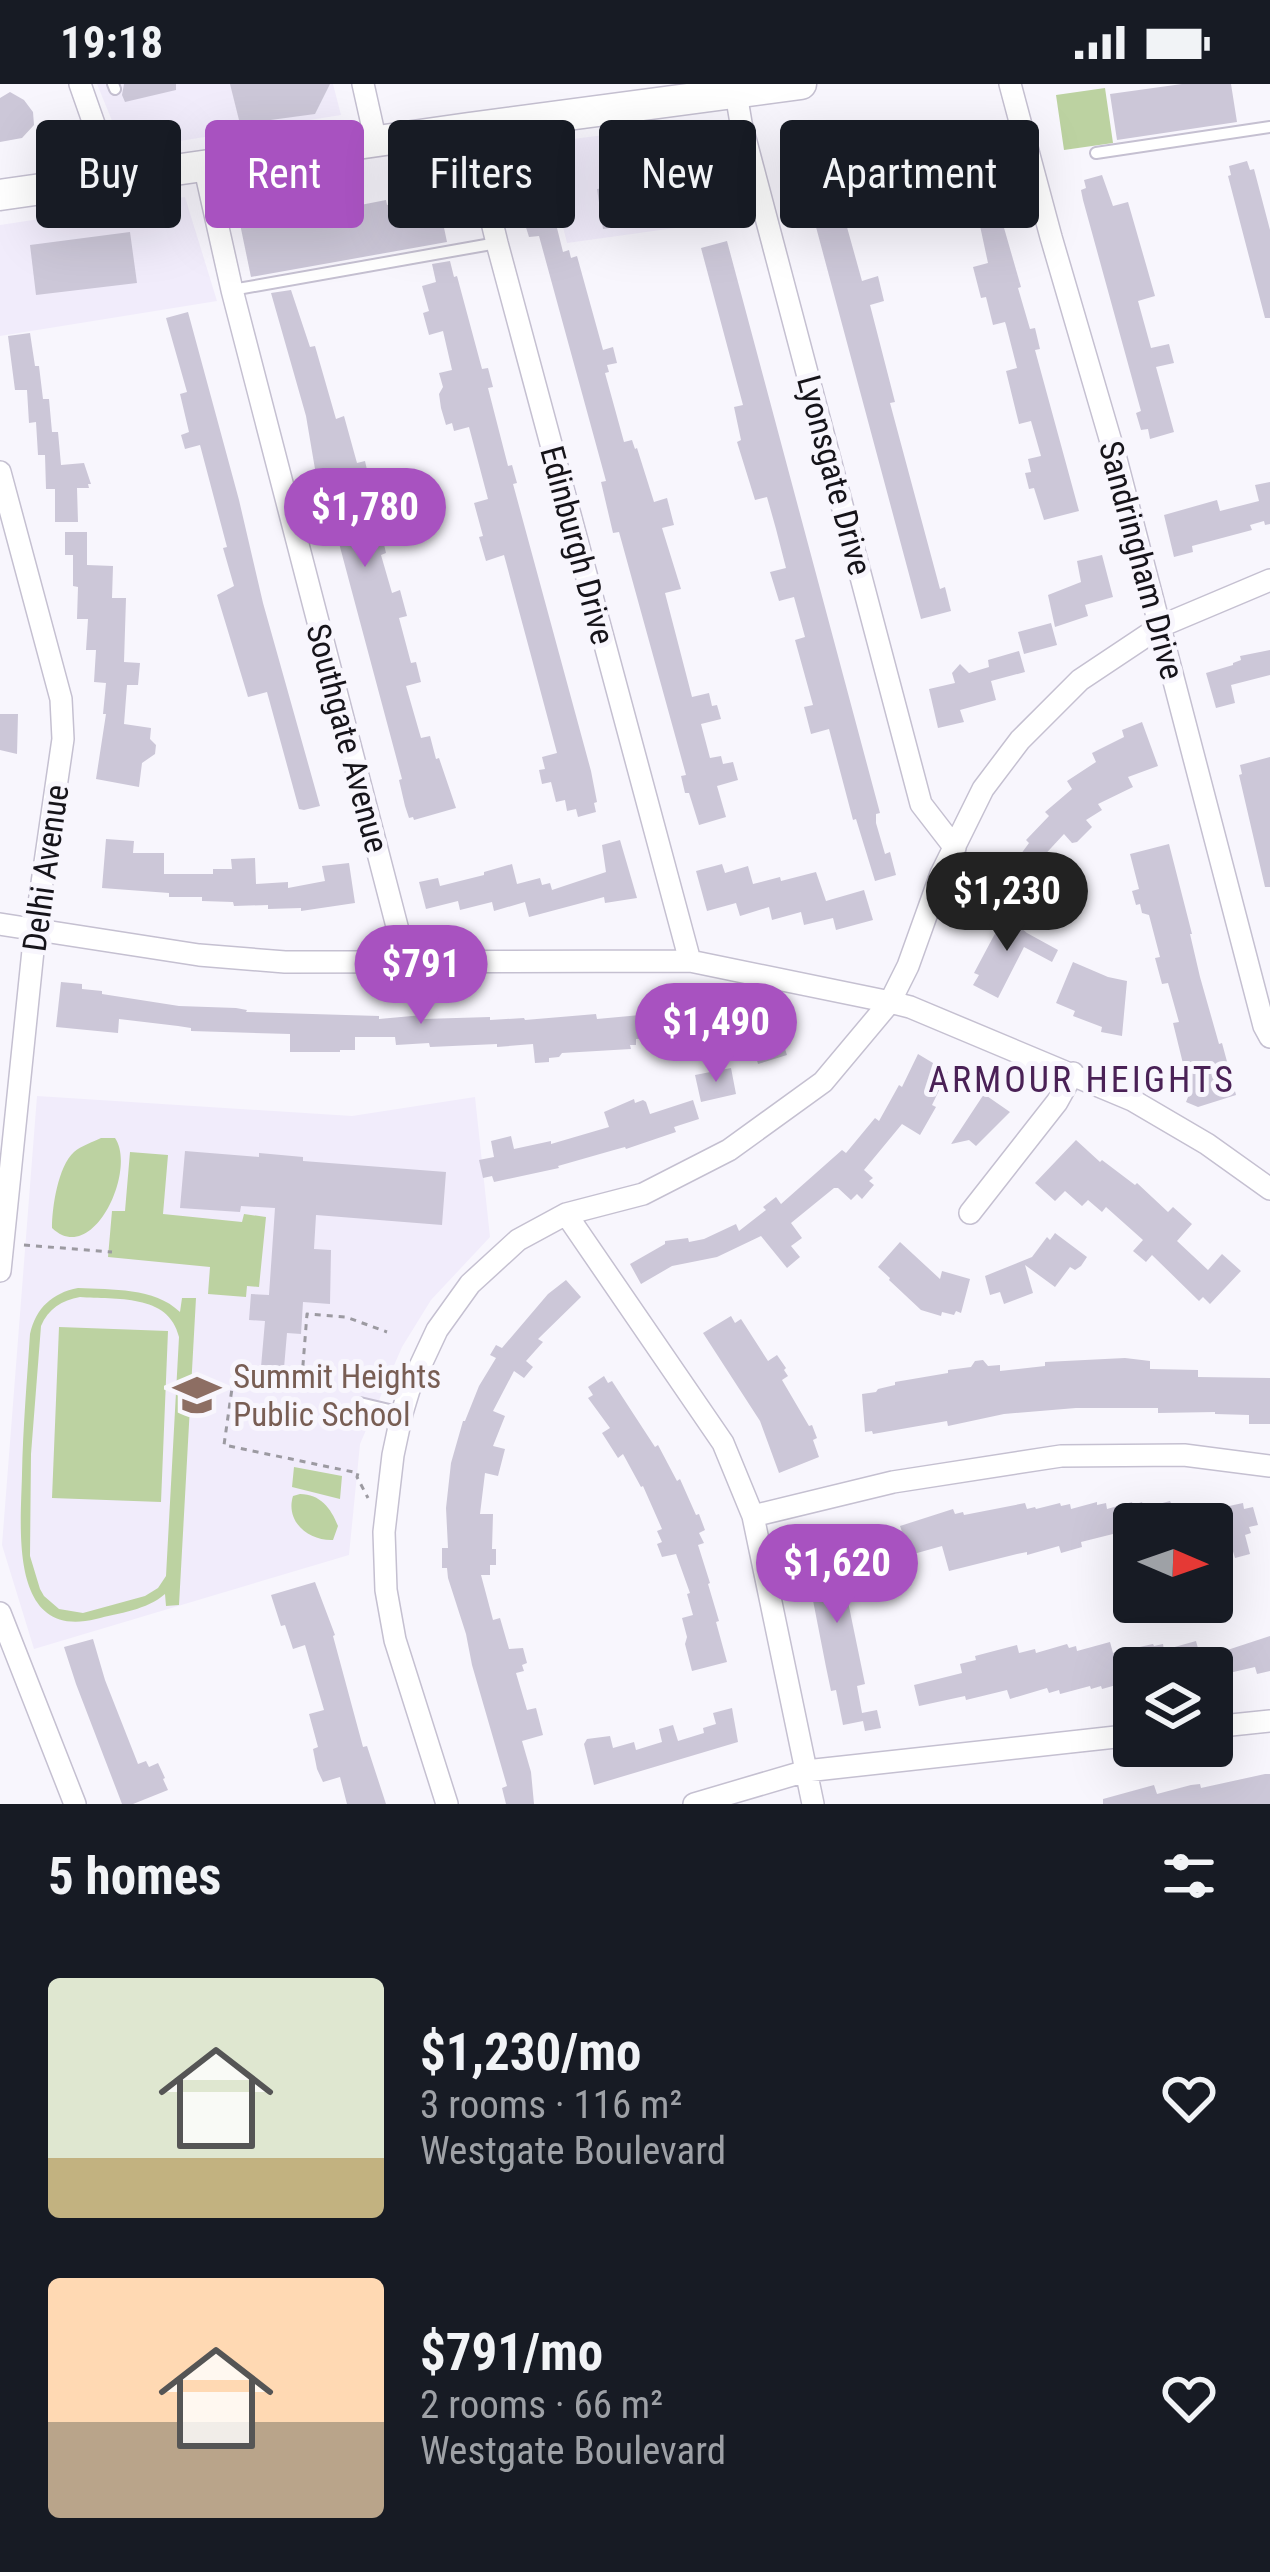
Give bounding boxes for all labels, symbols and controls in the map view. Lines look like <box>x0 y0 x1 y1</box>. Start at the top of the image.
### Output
text: 19:18 <box>60 16 163 69</box>
chip: Buy <box>36 120 181 228</box>
chip: Rent <box>205 120 364 228</box>
chip: Filters <box>388 120 575 228</box>
chip: New <box>599 120 756 228</box>
chip: Apartment <box>780 120 1039 228</box>
street label: Lyonsgate Drive <box>789 371 880 579</box>
street label: Sandringham Drive <box>1091 437 1192 684</box>
street label: Edinburgh Drive <box>532 442 623 649</box>
pin: $1,780 <box>267 468 463 570</box>
text: $1,780 <box>311 484 419 530</box>
street label: Southgate Avenue <box>298 619 397 857</box>
street label: Delhi Avenue <box>14 782 76 954</box>
pin: $1,230 <box>909 852 1105 954</box>
text: $1,230 <box>953 868 1061 914</box>
pin: $791 <box>350 925 492 1027</box>
text: $791 <box>382 941 460 987</box>
pin: $1,490 <box>618 983 814 1085</box>
text: $1,490 <box>662 999 770 1045</box>
district label: ARMOUR HEIGHTS <box>928 1059 1236 1101</box>
place label: Summit Heights Public School <box>233 1357 441 1434</box>
school or university icon: Summit Heights Public School <box>172 1370 222 1420</box>
north arrow <box>1113 1503 1233 1623</box>
map controls <box>1113 1503 1233 1767</box>
pin: $1,620 <box>739 1524 935 1626</box>
text: $1,620 <box>783 1540 891 1586</box>
button: layers <box>1113 1647 1233 1767</box>
icon: filters <box>1156 1843 1222 1909</box>
text: 5 homes <box>48 1847 221 1906</box>
text: $1,230/mo <box>420 2023 641 2082</box>
icon: home <box>144 2026 288 2170</box>
icon: heart <box>1156 2065 1222 2131</box>
text: 3 rooms · 116 m² <box>420 2082 682 2128</box>
text: Westgate Boulevard <box>420 2128 726 2174</box>
text: $791/mo <box>420 2323 603 2382</box>
icon: home <box>144 2326 288 2470</box>
icon: heart <box>1156 2365 1222 2431</box>
text: 2 rooms · 66 m² <box>420 2382 663 2428</box>
text: Westgate Boulevard <box>420 2428 726 2474</box>

